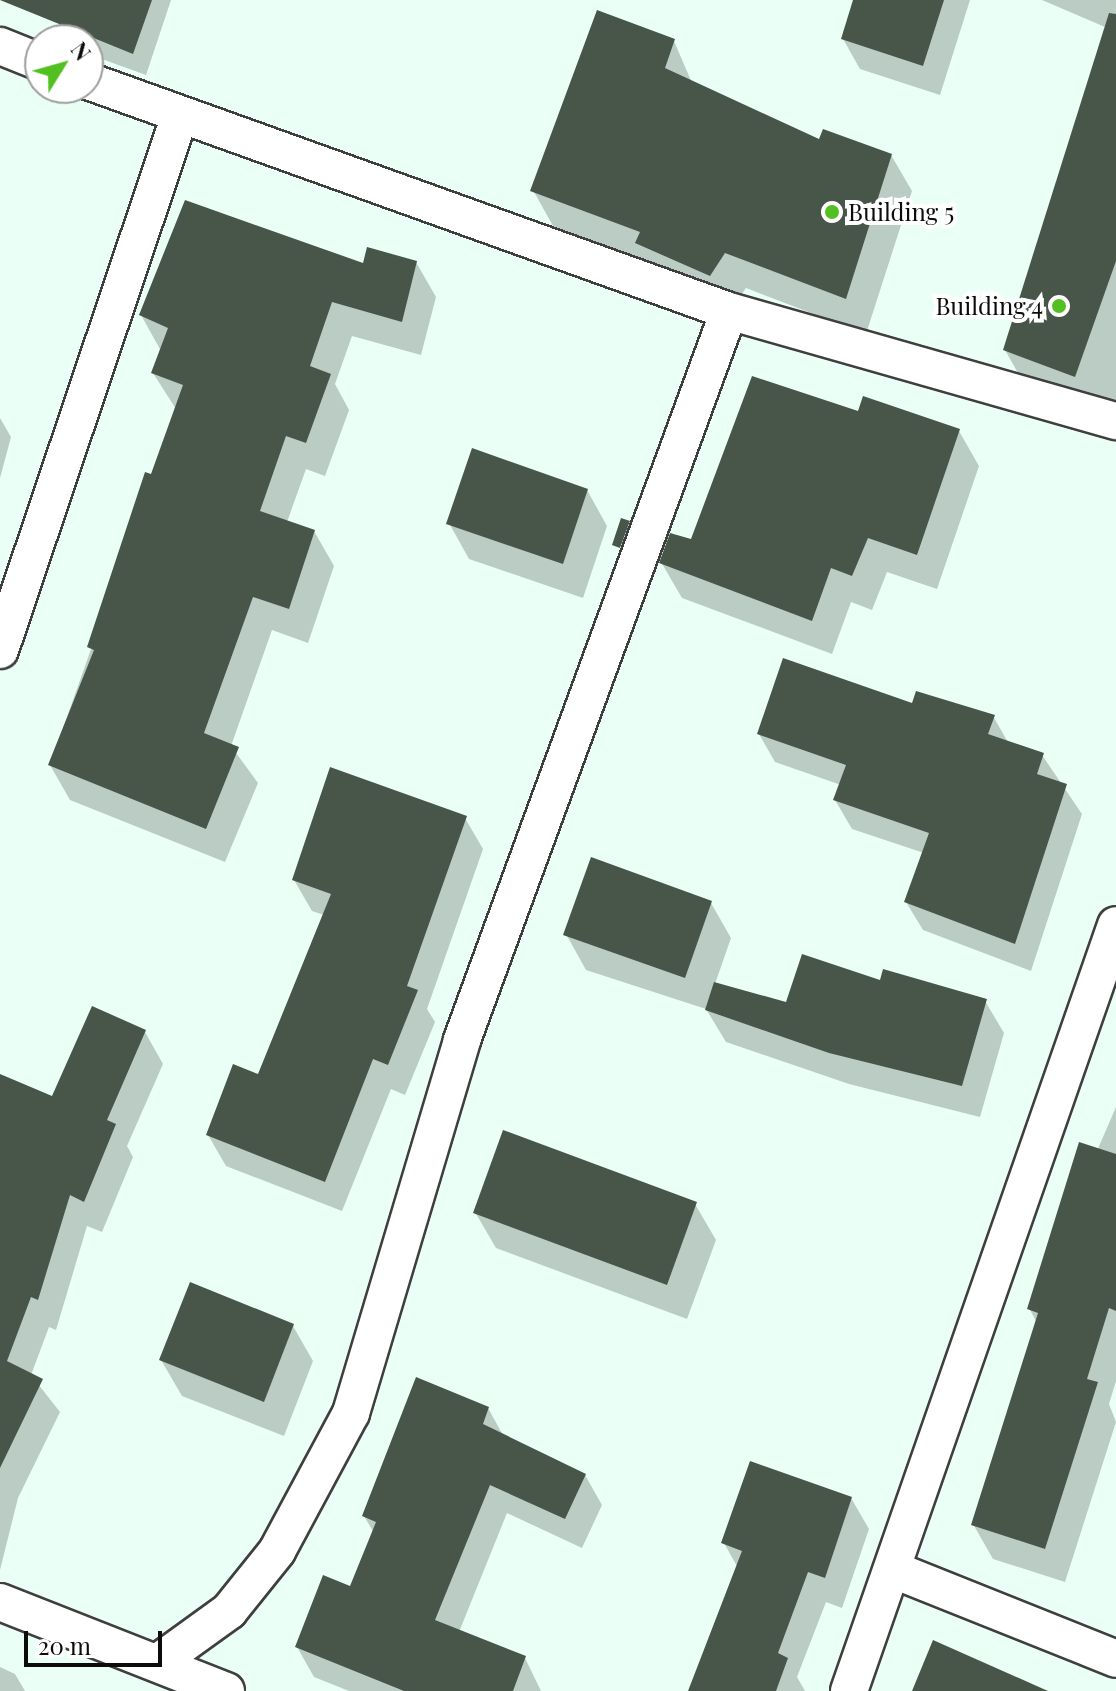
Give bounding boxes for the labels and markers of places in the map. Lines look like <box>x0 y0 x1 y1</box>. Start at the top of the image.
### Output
place label: Building 5 <box>848 198 954 226</box>
marker: Building 5 <box>823 203 841 221</box>
place label: Building 4 <box>935 292 1043 320</box>
marker: Building 4 <box>1050 297 1068 315</box>

